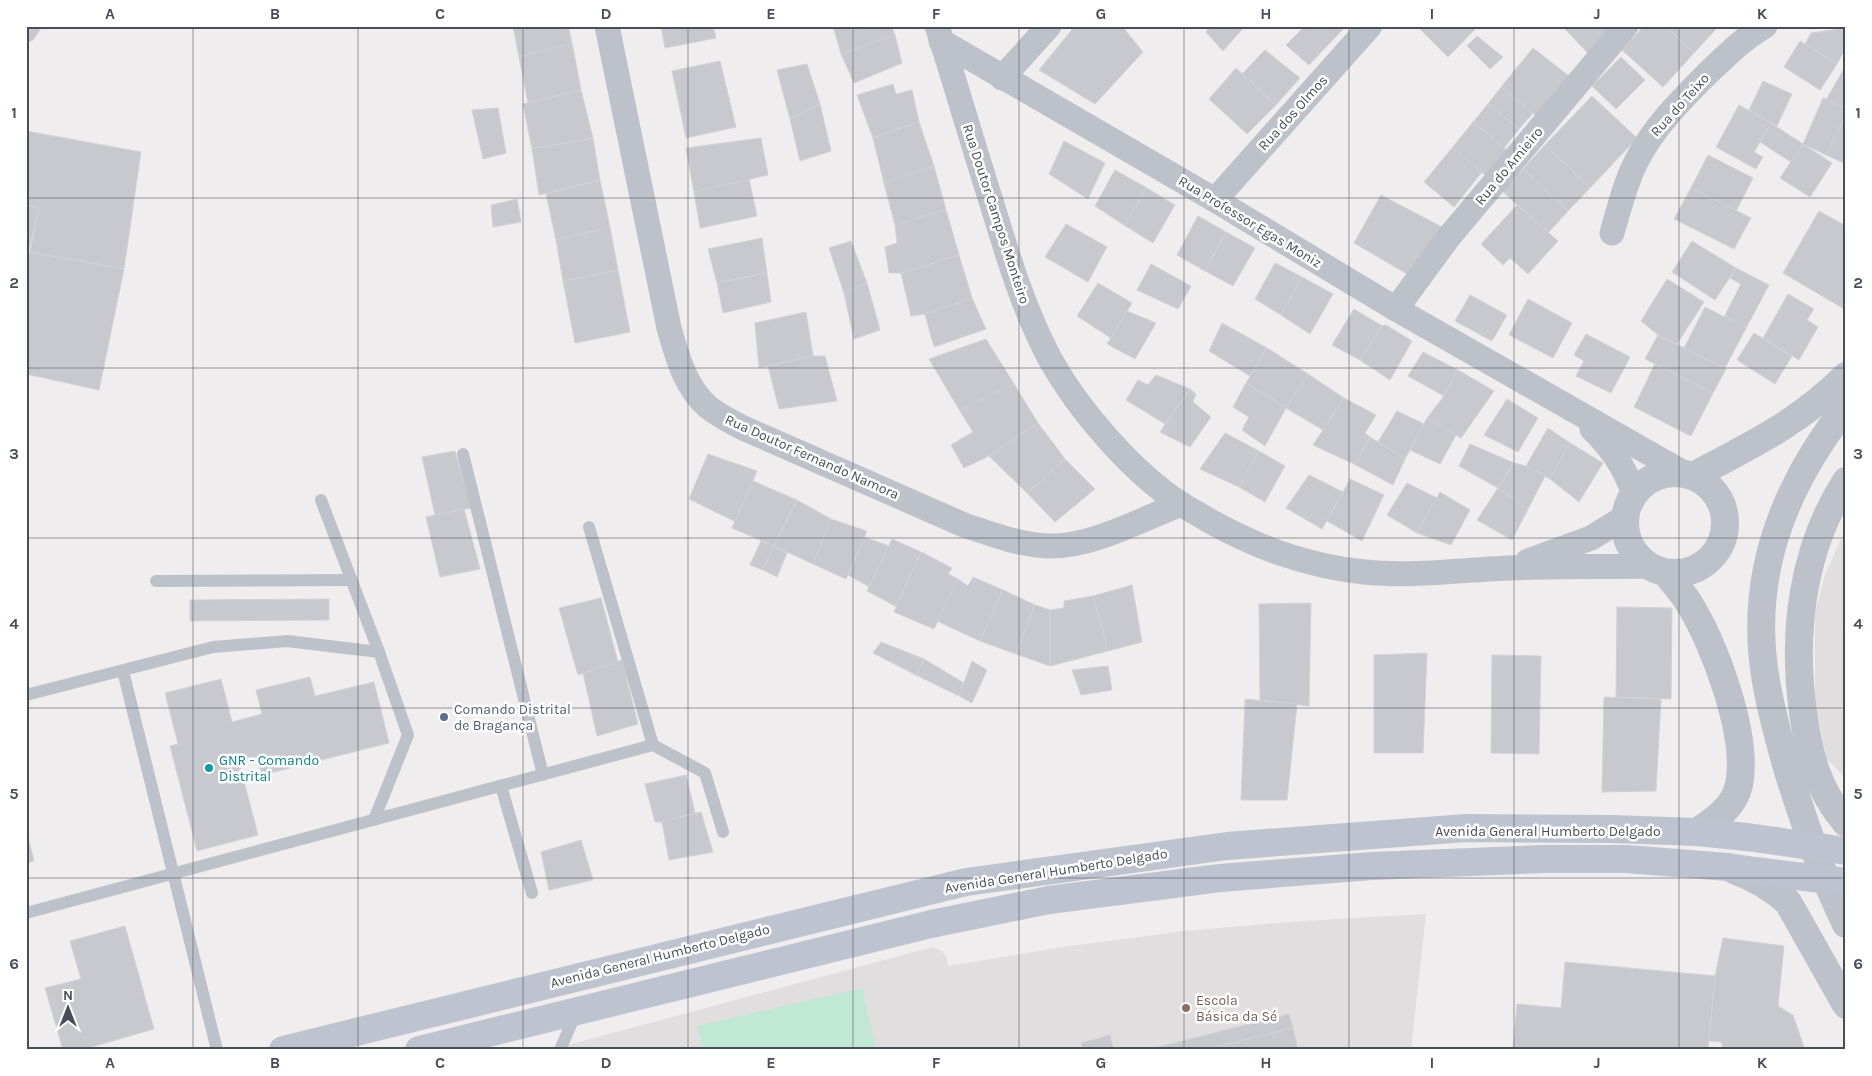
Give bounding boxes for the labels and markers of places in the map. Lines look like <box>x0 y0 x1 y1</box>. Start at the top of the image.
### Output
place label: Comando Distrital de Bragança <box>454 701 571 734</box>
marker: Comando Distrital de Bragança <box>438 711 450 723</box>
place label: GNR - Comando Distrital <box>219 752 319 785</box>
marker: GNR - Comando Distrital <box>203 762 215 774</box>
place label: Escola Básica da Sé <box>1196 992 1277 1025</box>
marker: Escola Básica da Sé <box>1180 1002 1192 1014</box>

